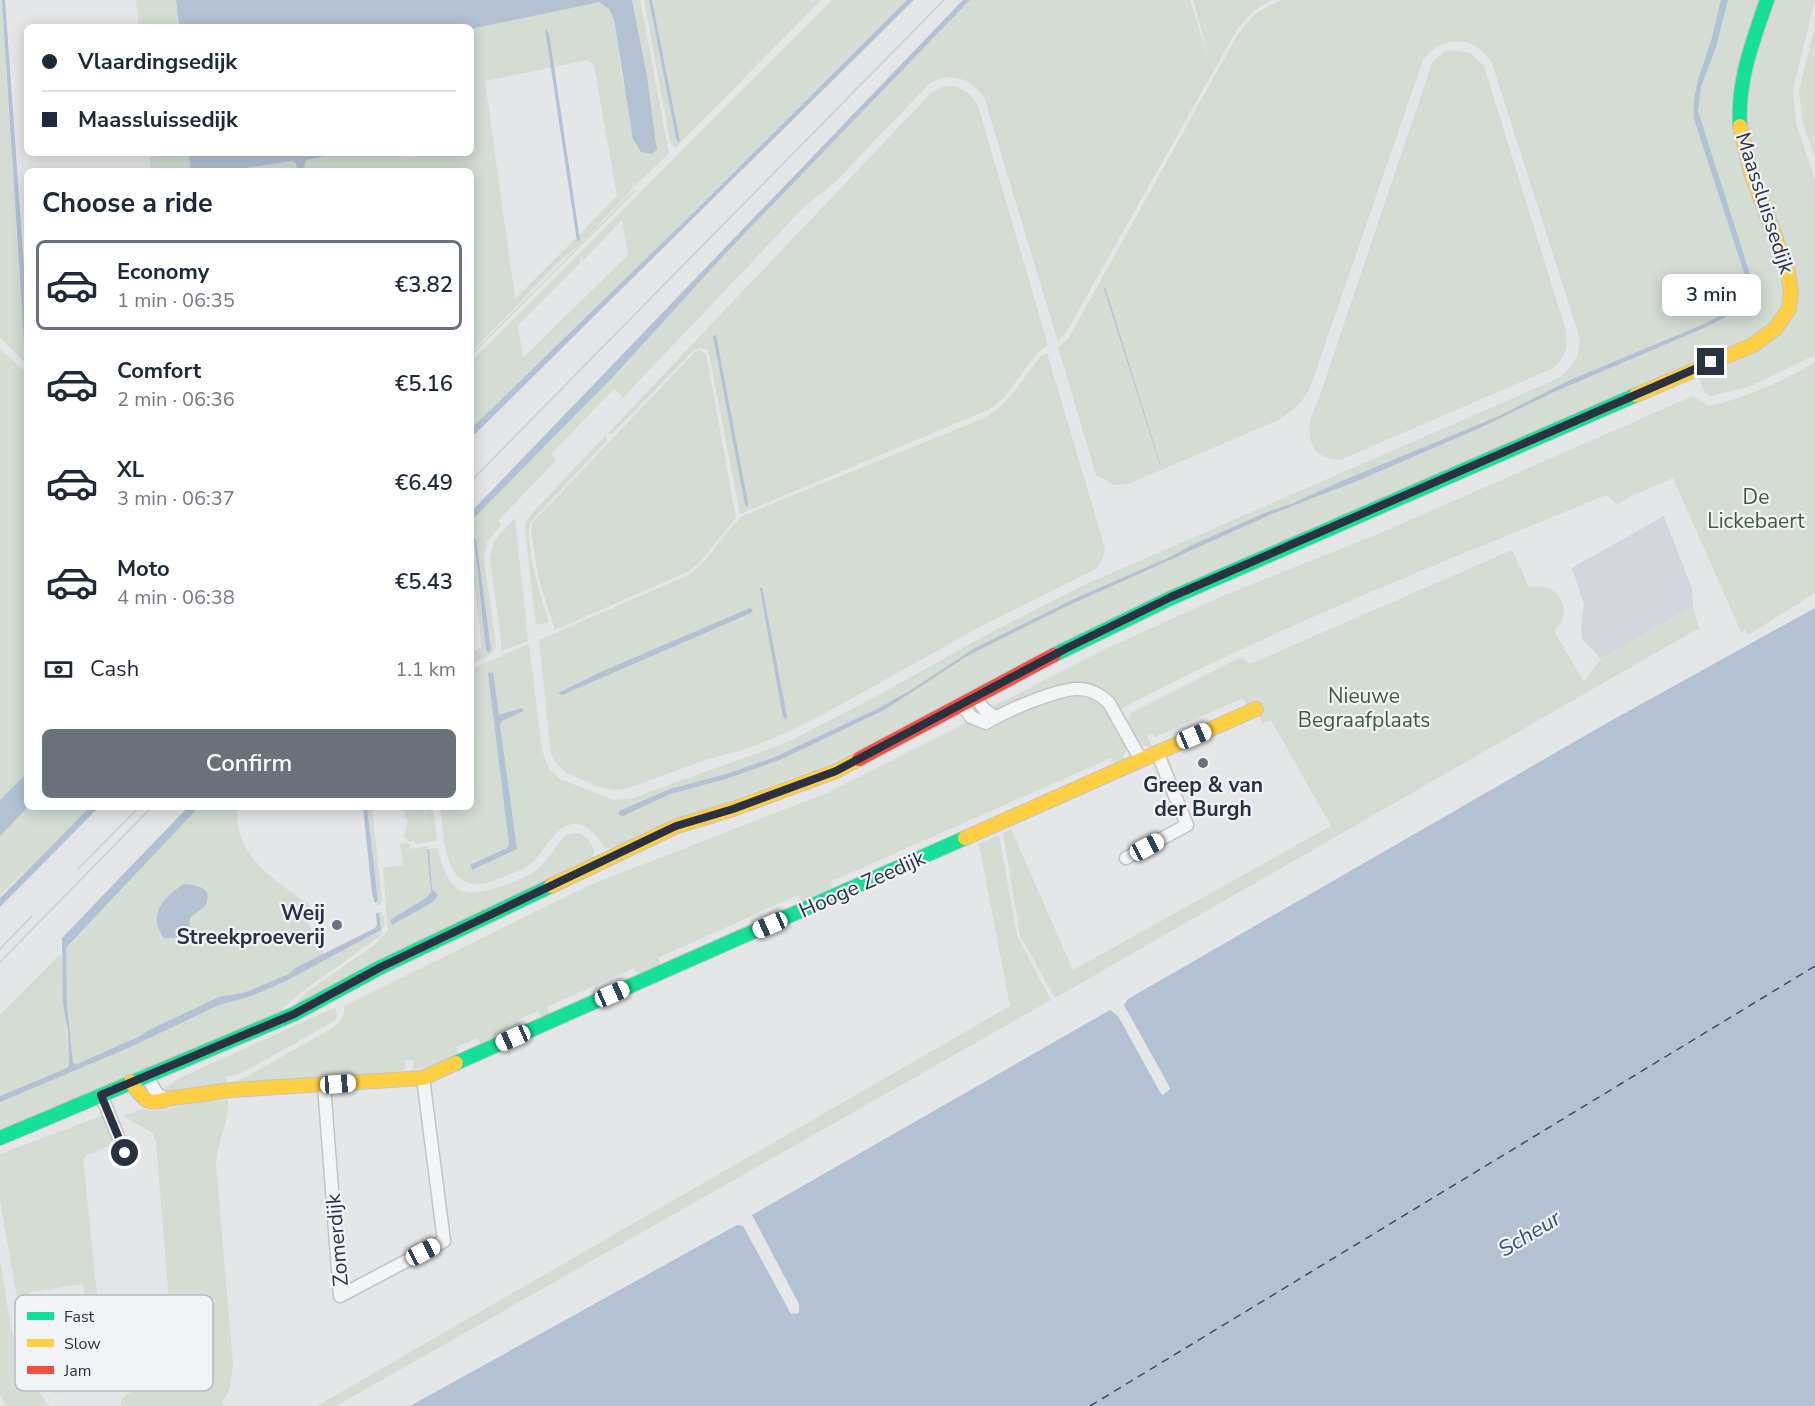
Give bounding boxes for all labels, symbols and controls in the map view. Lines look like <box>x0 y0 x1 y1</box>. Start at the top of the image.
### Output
text: Vlaardingsedijk <box>78 47 237 77</box>
text: Maassluissedijk <box>78 105 238 135</box>
street label: Maassluissedijk <box>1729 129 1801 278</box>
text: Choose a ride <box>42 185 213 222</box>
text: Economy <box>117 257 209 287</box>
icon: car <box>45 258 99 312</box>
text: €3.82 <box>395 270 453 300</box>
callout: 3 min <box>1662 275 1760 317</box>
text: 3 min <box>1686 281 1737 308</box>
text: 1 min · 06:35 <box>117 287 235 314</box>
route end <box>1697 348 1724 375</box>
text: Comfort <box>117 356 201 386</box>
icon: car <box>45 357 99 411</box>
text: €5.16 <box>395 369 453 399</box>
text: 2 min · 06:36 <box>117 386 235 413</box>
text: XL <box>117 455 144 485</box>
icon: car <box>45 456 99 510</box>
text: €6.49 <box>395 468 453 498</box>
park label: De Lickebaert <box>1707 483 1805 535</box>
text: 3 min · 06:37 <box>117 485 235 512</box>
text: Moto <box>117 554 170 584</box>
icon: car <box>45 555 99 609</box>
text: €5.43 <box>395 567 453 597</box>
text: 4 min · 06:38 <box>117 584 235 611</box>
icon: cash <box>42 653 75 686</box>
text: Cash <box>90 654 139 684</box>
text: 1.1 km <box>395 656 456 683</box>
park label: Nieuwe Begraafplaats <box>1298 682 1430 734</box>
car <box>1174 721 1214 751</box>
button: Confirm <box>42 729 456 798</box>
marker: Greep & van der Burgh <box>1196 756 1210 770</box>
place label: Greep & van der Burgh <box>1143 771 1263 823</box>
car <box>1127 831 1167 863</box>
street label: Hooge Zeedijk <box>795 844 930 924</box>
place label: Weij Streekproeverij <box>176 899 325 951</box>
car <box>750 909 790 941</box>
marker: Weij Streekproeverij <box>330 918 344 932</box>
car <box>592 978 632 1010</box>
car <box>493 1022 533 1054</box>
car <box>319 1074 357 1094</box>
route start <box>111 1139 138 1166</box>
street label: Zomerdijk <box>319 1192 355 1287</box>
water label: Scheur <box>1493 1203 1567 1264</box>
car <box>403 1236 443 1268</box>
legend <box>15 1295 213 1391</box>
text: Fast <box>64 1306 95 1328</box>
text: Slow <box>64 1333 101 1355</box>
text: Jam <box>63 1360 91 1382</box>

